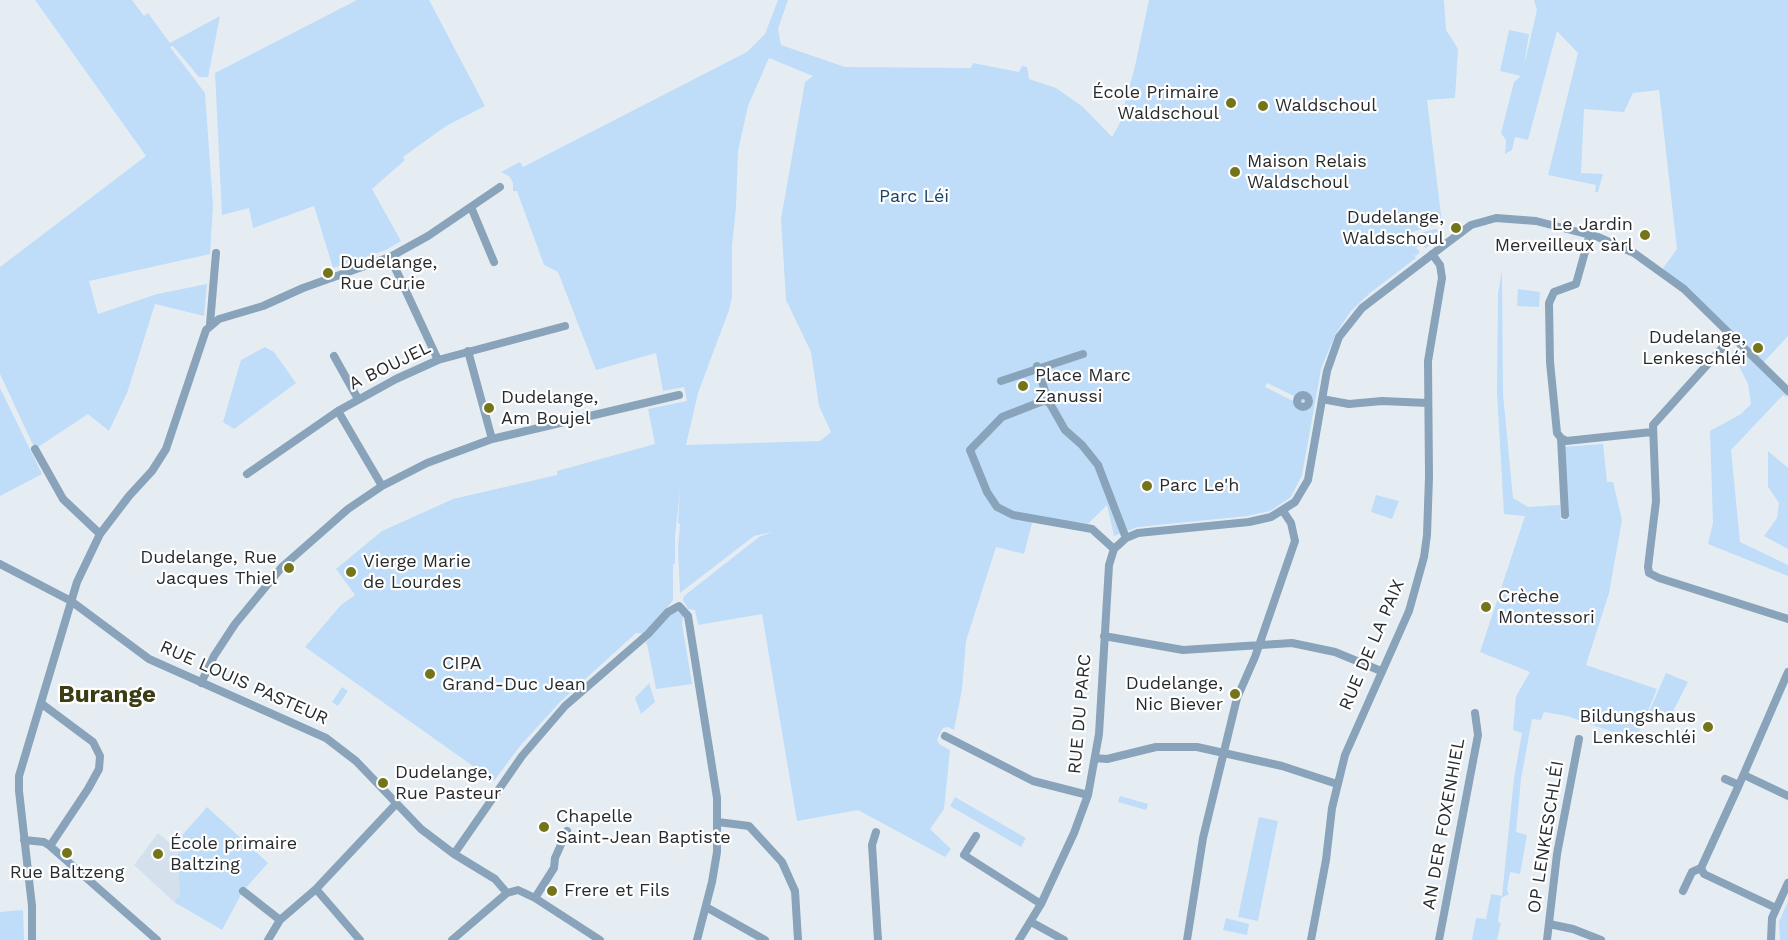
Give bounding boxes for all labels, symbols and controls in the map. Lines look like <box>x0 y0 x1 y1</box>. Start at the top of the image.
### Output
place label: École Primaire Waldschoul <box>1092 82 1219 124</box>
place label: Waldschoul <box>1275 95 1377 117</box>
marker: École Primaire Waldschoul <box>1224 96 1238 110</box>
marker: Waldschoul <box>1256 99 1270 113</box>
place label: Maison Relais Waldschoul <box>1247 151 1367 194</box>
marker: Maison Relais Waldschoul <box>1228 165 1242 179</box>
park label: Parc Léi <box>879 186 949 208</box>
place label: Dudelange, Waldschoul <box>1342 207 1444 250</box>
place label: Le Jardin Merveilleux sàrl <box>1495 214 1633 256</box>
marker: Dudelange, Waldschoul <box>1449 221 1463 235</box>
marker: Le Jardin Merveilleux sàrl <box>1638 228 1652 242</box>
place label: Dudelange, Rue Curie <box>340 252 437 294</box>
marker: Dudelange, Rue Curie <box>321 266 335 280</box>
place label: Dudelange, Lenkeschléi <box>1642 327 1746 370</box>
street label: A BOUJEL <box>346 337 434 395</box>
marker: Dudelange, Lenkeschléi <box>1751 341 1765 355</box>
place label: Place Marc Zanussi <box>1035 365 1131 407</box>
marker: Place Marc Zanussi <box>1016 379 1030 393</box>
place label: Dudelange, Am Boujel <box>501 387 598 430</box>
marker: Dudelange, Am Boujel <box>482 401 496 415</box>
place label: Parc Le'h <box>1159 475 1239 497</box>
marker: Parc Le'h <box>1140 479 1154 493</box>
place label: Dudelange, Rue Jacques Thiel <box>140 547 277 590</box>
place label: Vierge Marie de Lourdes <box>363 551 471 594</box>
marker: Dudelange, Rue Jacques Thiel <box>282 561 296 575</box>
marker: Vierge Marie de Lourdes <box>344 565 358 579</box>
street label: RUE DE LA PAIX <box>1335 576 1409 714</box>
place label: Crèche Montessori <box>1498 586 1595 628</box>
marker: Crèche Montessori <box>1479 600 1493 614</box>
street label: RUE LOUIS PASTEUR <box>157 636 331 730</box>
place label: CIPA Grand-Duc Jean <box>442 653 586 696</box>
street label: RUE DU PARC <box>1064 653 1096 775</box>
marker: CIPA Grand-Duc Jean <box>423 667 437 681</box>
place label: Dudelange, Nic Biever <box>1126 673 1223 716</box>
district label: Burange <box>58 681 156 709</box>
marker: Dudelange, Nic Biever <box>1228 687 1242 701</box>
place label: Bildungshaus Lenkeschléi <box>1579 706 1696 748</box>
marker: Bildungshaus Lenkeschléi <box>1701 720 1715 734</box>
street label: AN DER FOXENHIEL <box>1418 737 1470 911</box>
street label: OP LENKESCHLÉI <box>1523 759 1569 915</box>
place label: Dudelange, Rue Pasteur <box>395 762 501 804</box>
marker: Dudelange, Rue Pasteur <box>376 776 390 790</box>
place label: Chapelle Saint-Jean Baptiste <box>556 806 731 848</box>
marker: Chapelle Saint-Jean Baptiste <box>537 820 551 834</box>
place label: École primaire Baltzing <box>170 833 297 876</box>
marker: Rue Baltzeng <box>60 846 74 860</box>
marker: École primaire Baltzing <box>151 847 165 861</box>
place label: Rue Baltzeng <box>10 862 124 884</box>
place label: Frere et Fils <box>564 880 670 902</box>
marker: Frere et Fils <box>545 884 559 898</box>

